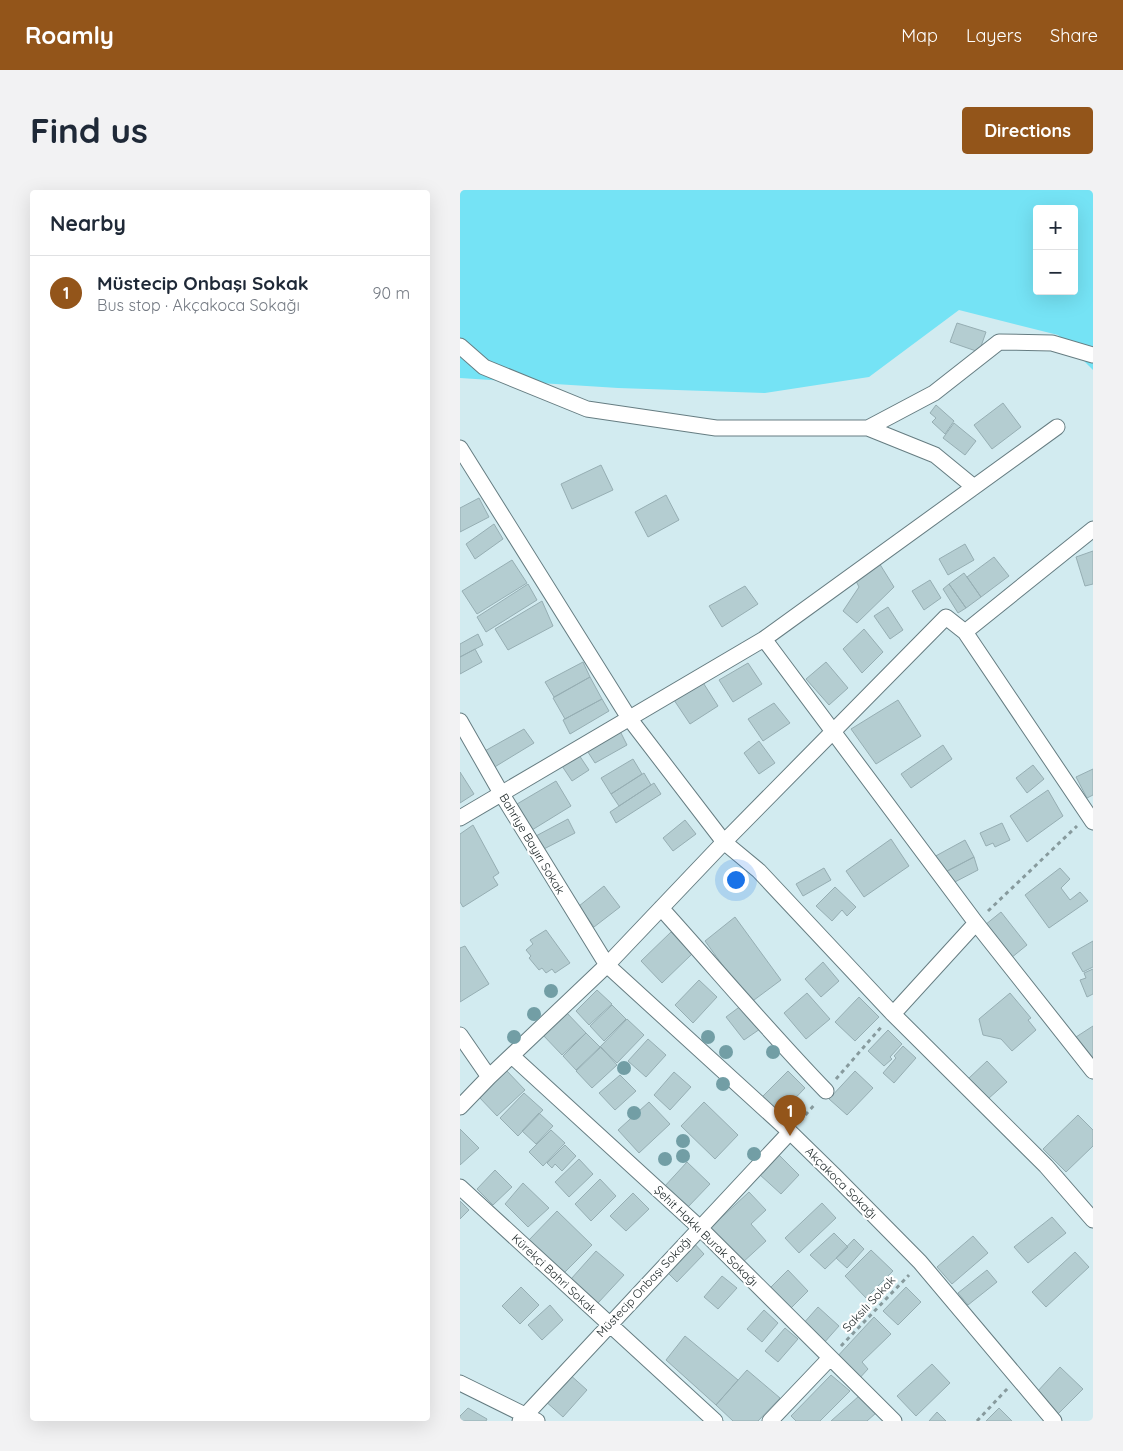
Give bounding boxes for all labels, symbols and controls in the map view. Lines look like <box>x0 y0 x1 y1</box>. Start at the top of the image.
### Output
text: Roamly <box>25 20 114 50</box>
text: Map <box>901 24 938 47</box>
text: Layers <box>966 24 1022 47</box>
text: Share <box>1050 24 1098 47</box>
button: Directions <box>962 107 1093 154</box>
text: Find us <box>30 108 148 152</box>
map controls <box>1033 205 1078 295</box>
button: + <box>1033 205 1078 250</box>
text: Nearby <box>50 210 126 236</box>
button: − <box>1033 250 1078 295</box>
text: Müstecip Onbaşı Sokak <box>97 271 309 295</box>
text: 1 <box>63 283 69 303</box>
text: 90 m <box>373 283 410 303</box>
text: Bus stop · Akçakoca Sokağı <box>97 295 300 315</box>
street label: Bahriye Bayırı Sokak <box>496 791 568 897</box>
your location <box>723 867 749 893</box>
pin: 1 <box>774 1095 806 1136</box>
street label: Akçakoca Sokağı <box>802 1144 880 1222</box>
street label: Şehit Hakkı Burak Sokağı <box>651 1182 761 1289</box>
street label: Kürekçi Bahri Sokak <box>509 1230 600 1317</box>
street label: Müstecip Onbaşı Sokağı <box>593 1233 694 1340</box>
street label: Saksılı Sokak <box>839 1272 898 1335</box>

